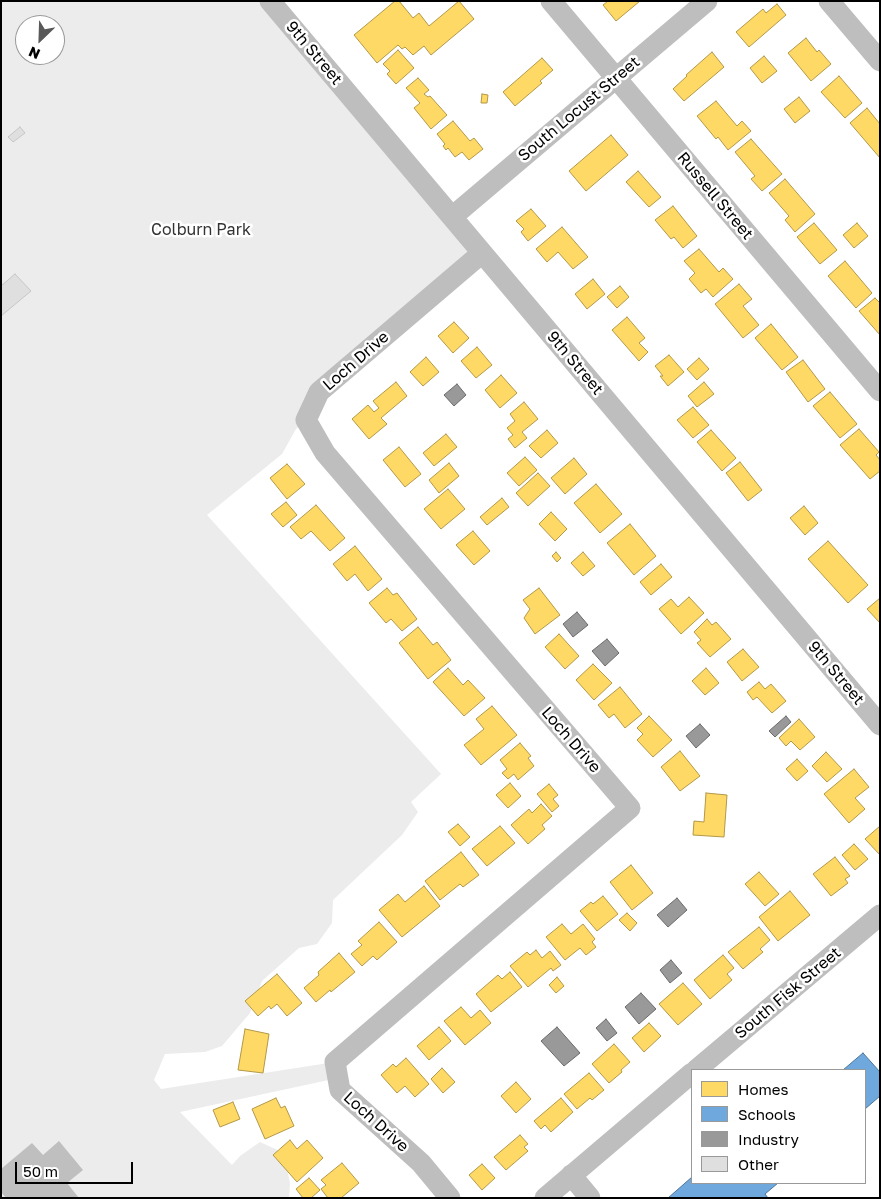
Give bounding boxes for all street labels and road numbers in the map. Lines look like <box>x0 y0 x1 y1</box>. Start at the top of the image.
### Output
street label: 9th Street <box>282 17 346 89</box>
street label: South Locust Street <box>514 52 644 166</box>
street label: Russell Street <box>673 148 757 244</box>
street label: Loch Drive <box>319 327 393 395</box>
street label: 9th Street <box>543 327 607 399</box>
street label: 9th Street <box>804 637 868 709</box>
street label: Loch Drive <box>537 703 605 777</box>
street label: South Fisk Street <box>731 943 845 1043</box>
street label: Loch Drive <box>340 1088 412 1156</box>

